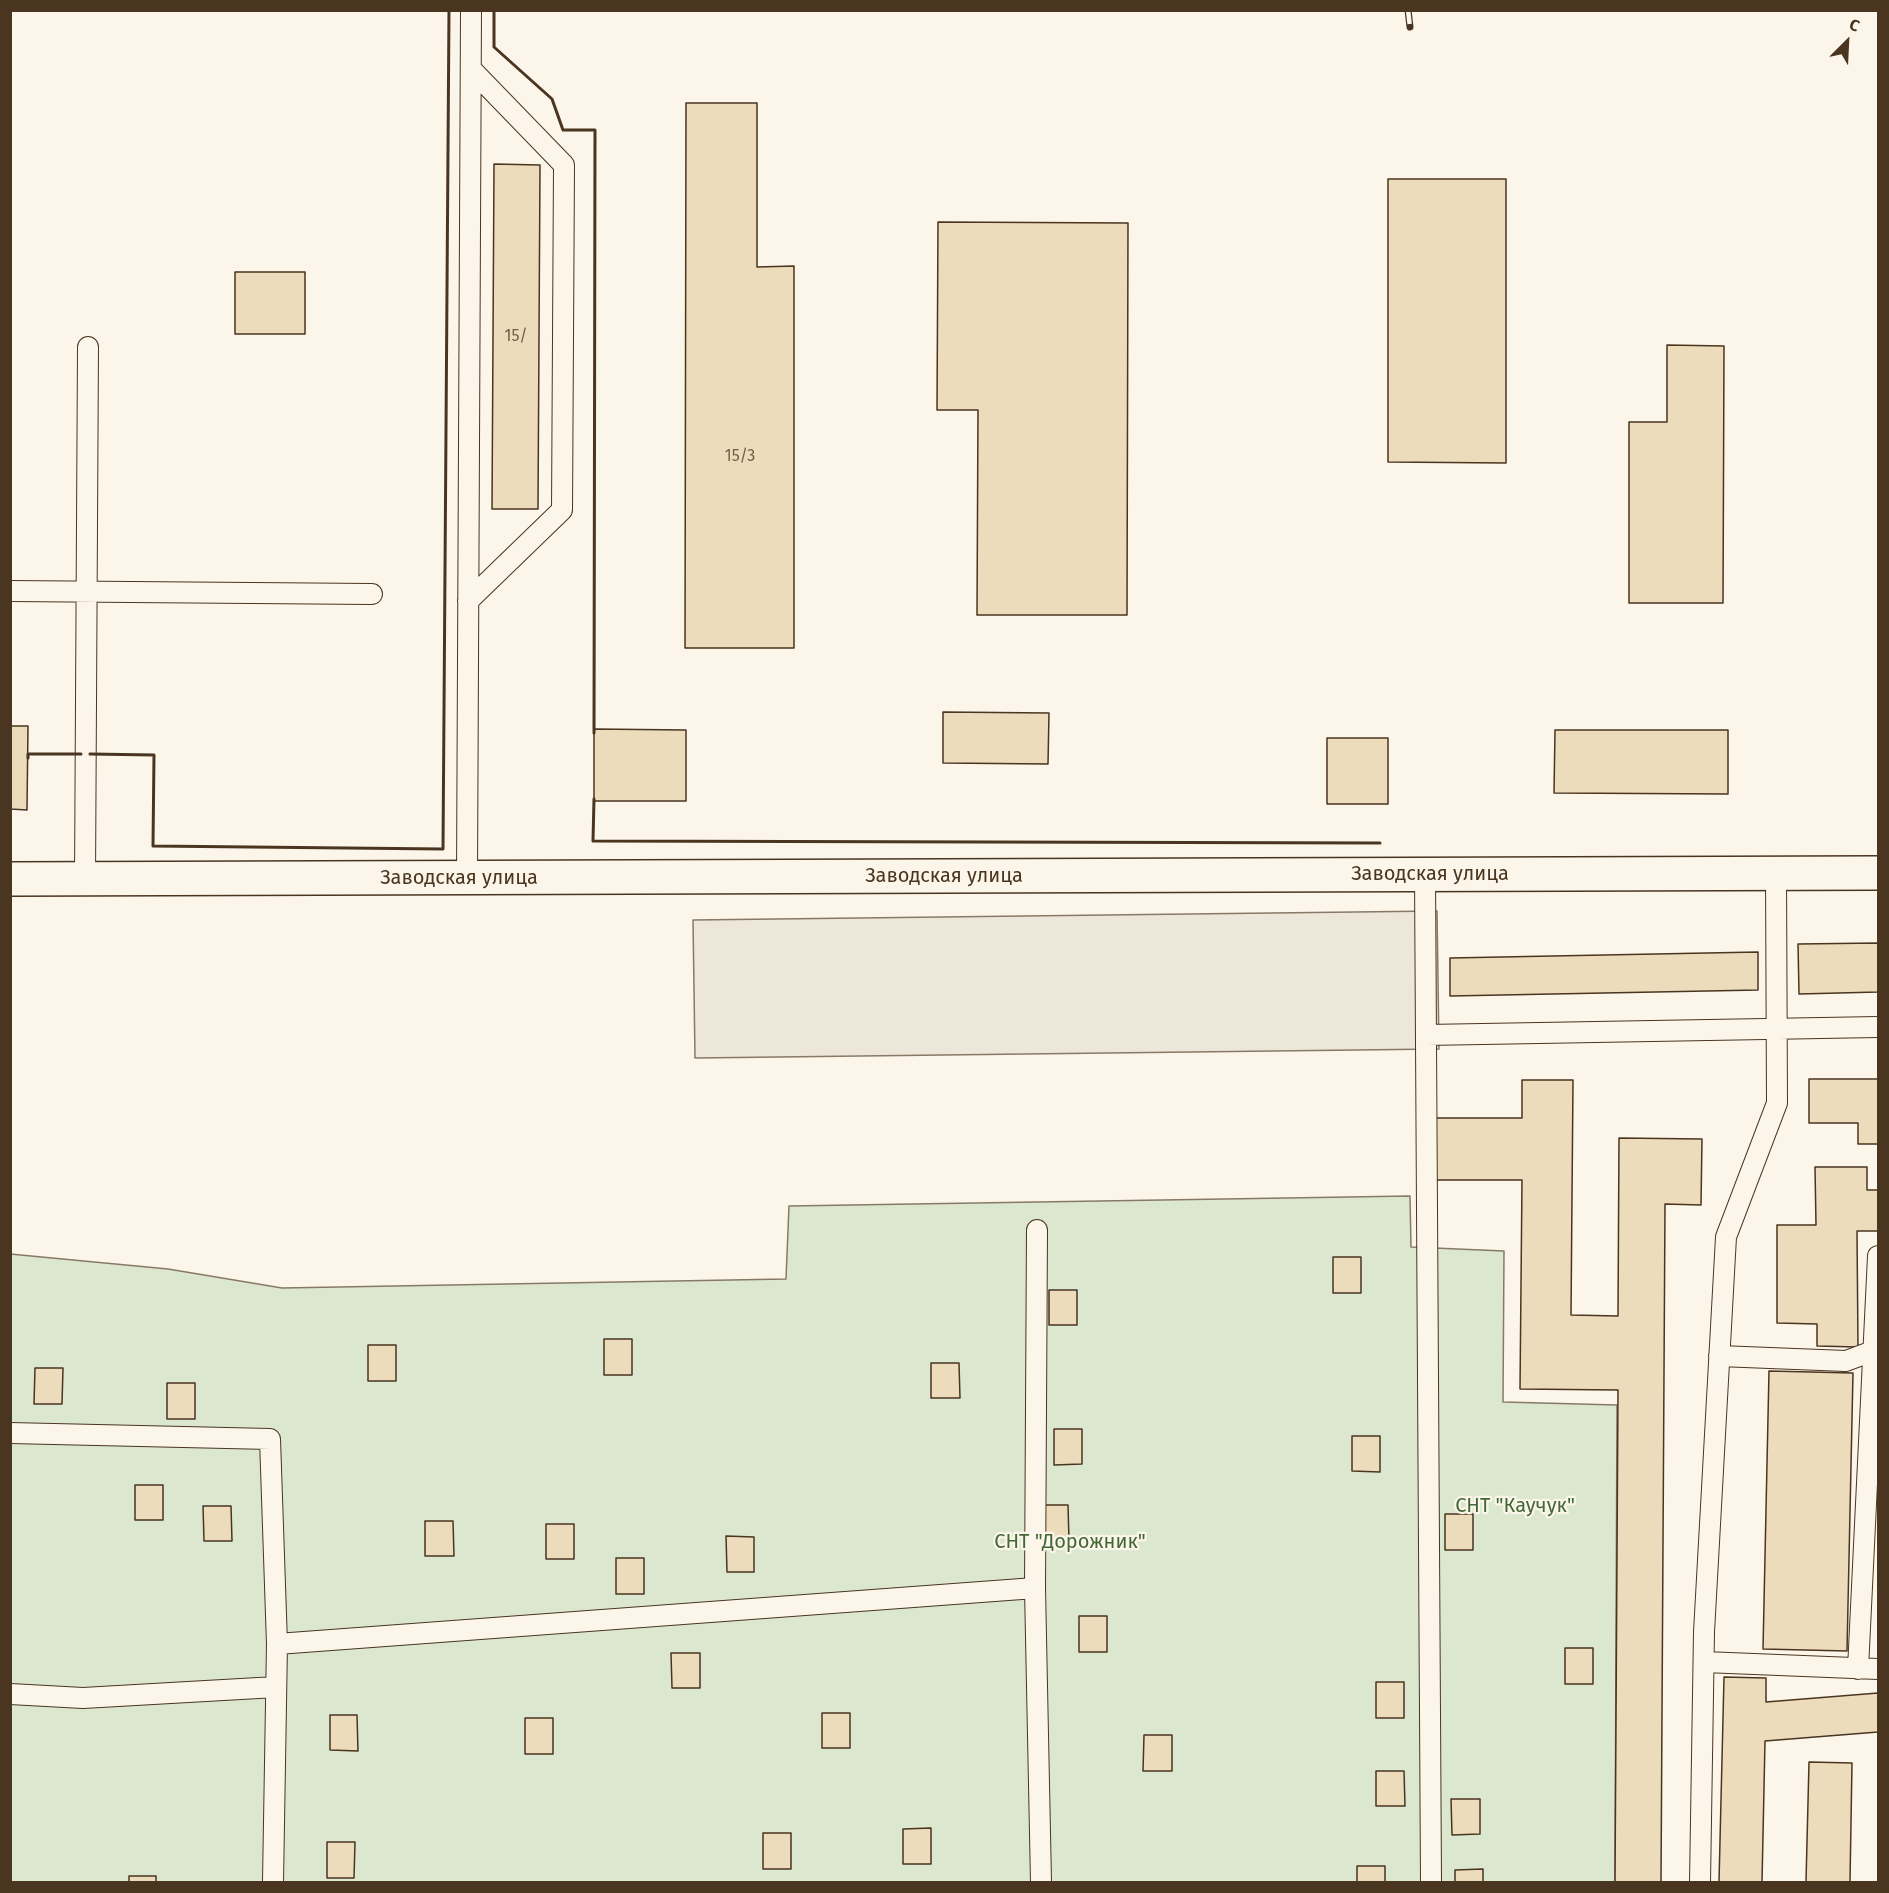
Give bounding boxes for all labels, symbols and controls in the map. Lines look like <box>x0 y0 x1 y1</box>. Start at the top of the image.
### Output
north arrow <box>1817 12 1877 72</box>
text: С <box>1846 15 1863 36</box>
house number: 15/ <box>505 327 527 347</box>
house number: 15/3 <box>725 447 755 467</box>
street label: Заводская улица <box>1351 862 1509 886</box>
street label: Заводская улица <box>865 864 1023 888</box>
street label: Заводская улица <box>380 866 538 890</box>
park label: СНТ "Каучук" <box>1455 1494 1575 1518</box>
park label: СНТ "Дорожник" <box>994 1530 1146 1554</box>

